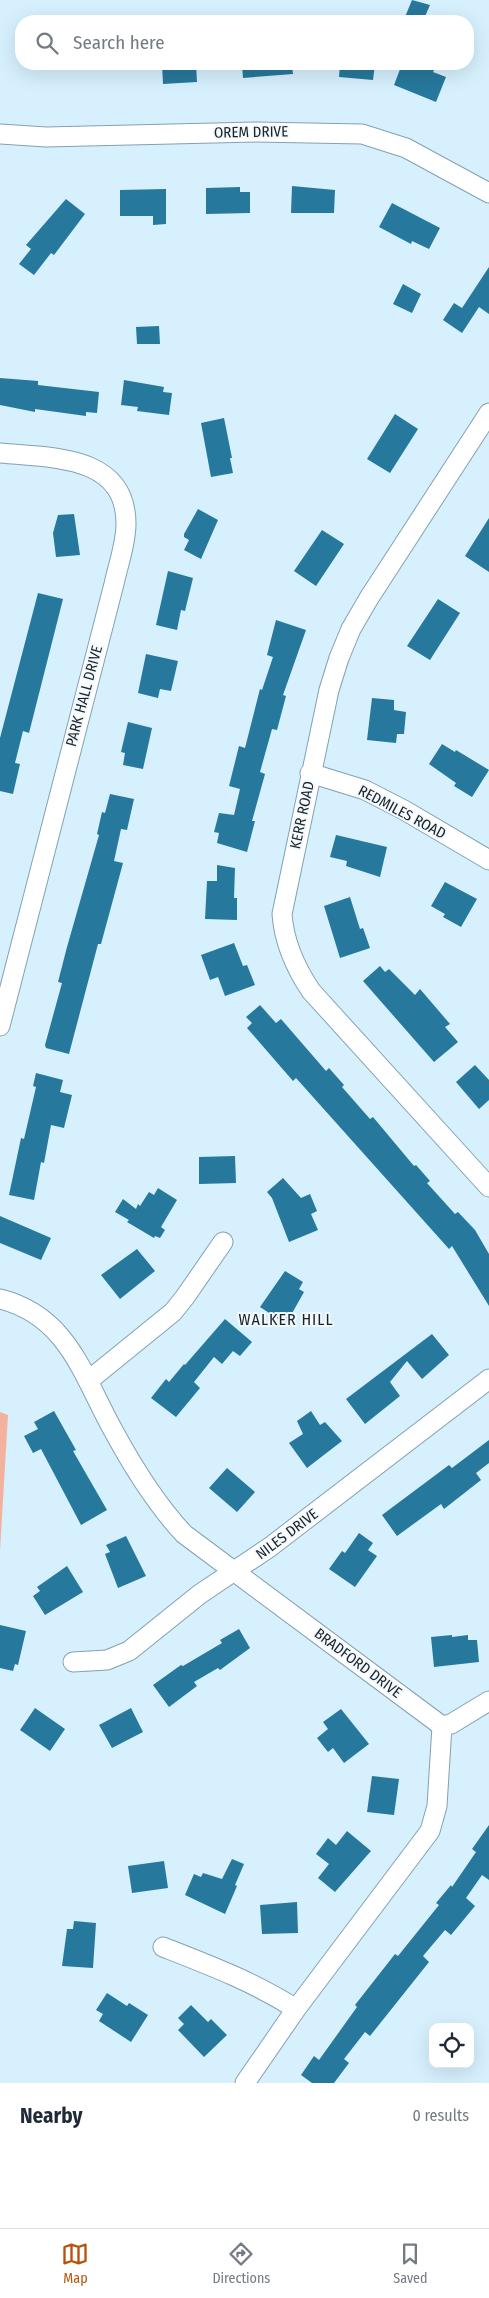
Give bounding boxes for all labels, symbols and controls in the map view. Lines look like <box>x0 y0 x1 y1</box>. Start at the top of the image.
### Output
search box <box>15 15 474 70</box>
icon: search <box>33 29 61 57</box>
text: Search here <box>73 31 165 54</box>
street label: OREM DRIVE <box>214 122 288 142</box>
street label: PARK HALL DRIVE <box>62 644 106 748</box>
street label: KERR ROAD <box>286 779 318 851</box>
street label: REDMILES ROAD <box>355 781 449 843</box>
district label: WALKER HILL <box>238 1310 334 1329</box>
street label: NILES DRIVE <box>252 1505 322 1563</box>
street label: BRADFORD DRIVE <box>311 1624 405 1702</box>
map controls <box>429 2023 474 2068</box>
button: locate <box>429 2023 474 2068</box>
text: Nearby <box>20 2103 82 2129</box>
text: 0 results <box>412 2106 469 2125</box>
tab: Map <box>61 2240 89 2287</box>
tab: Directions <box>212 2240 270 2287</box>
tab: Saved <box>393 2240 428 2287</box>

